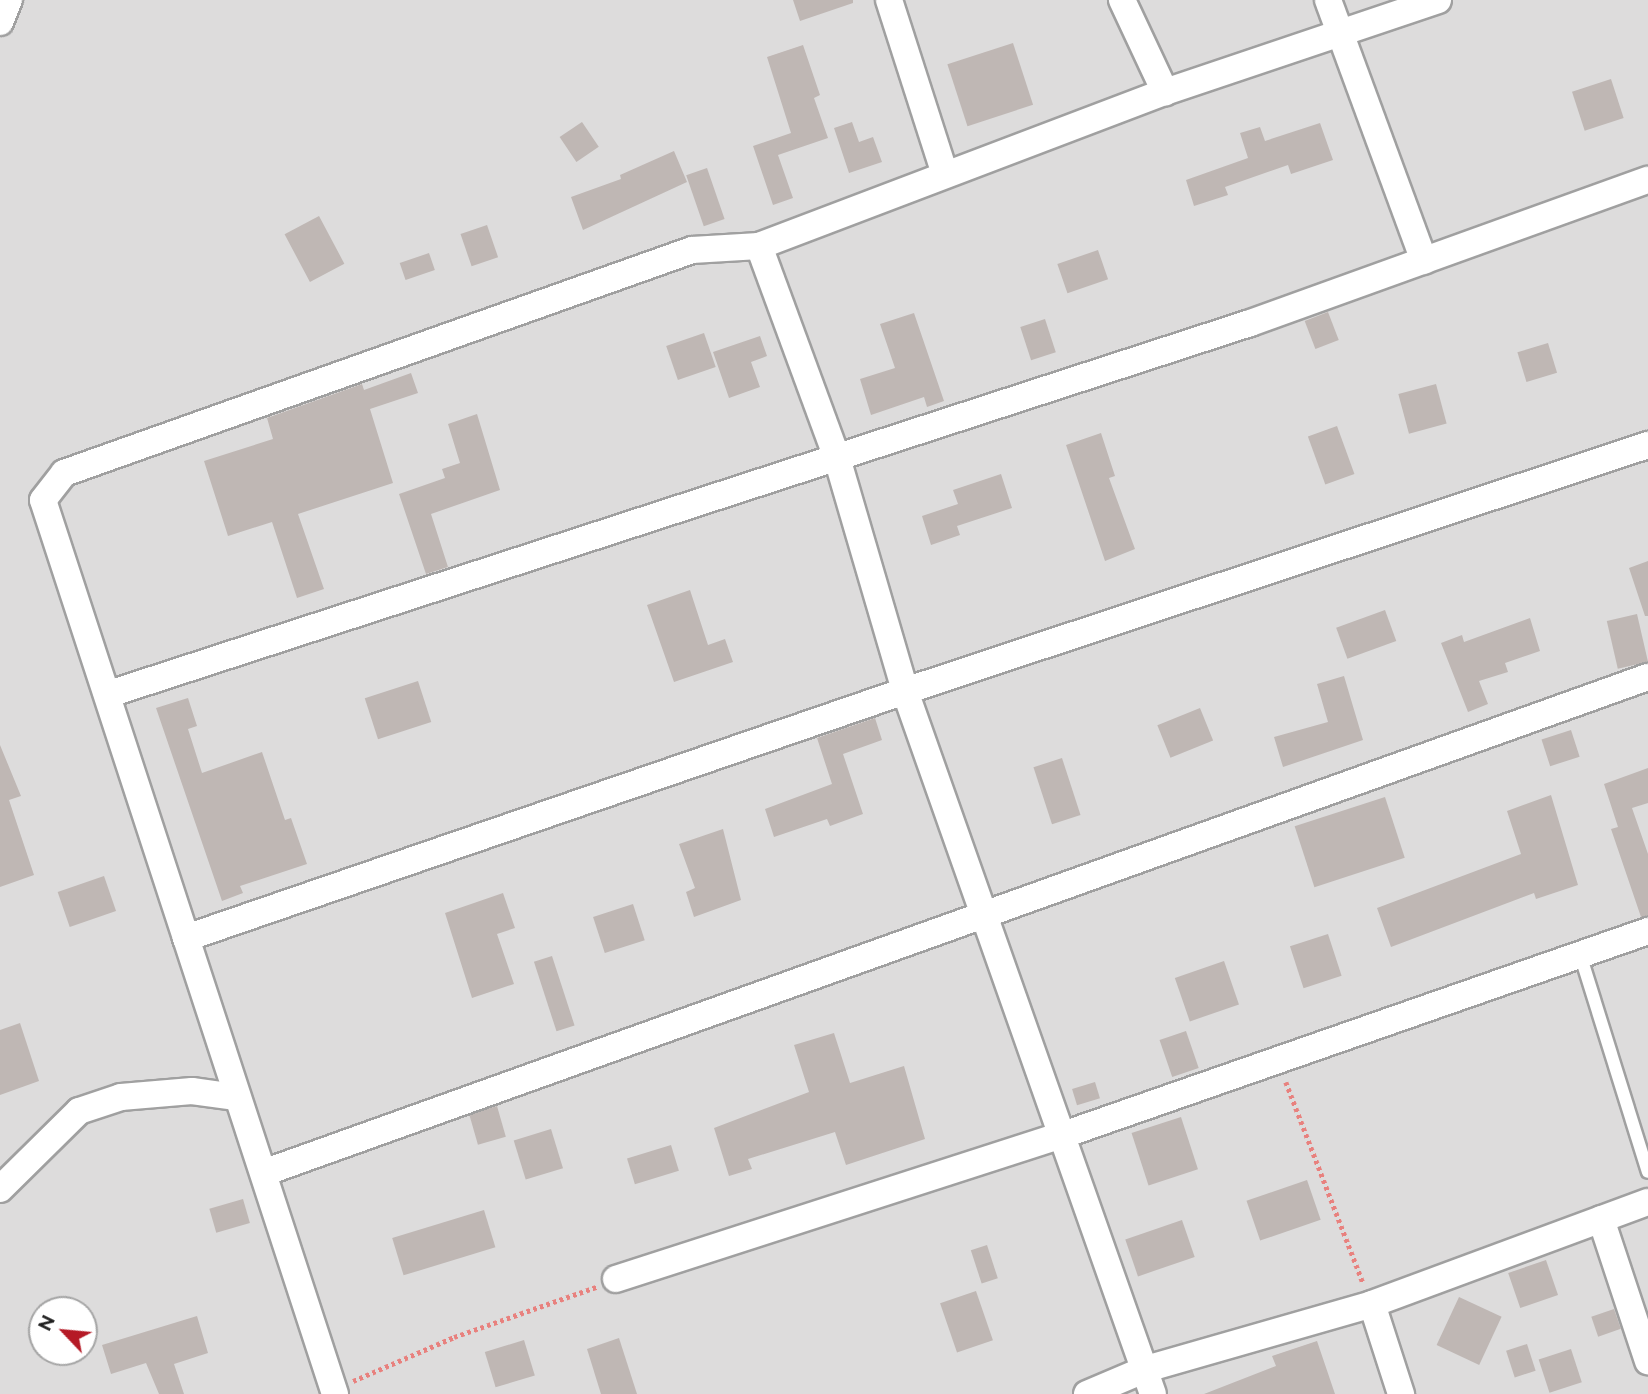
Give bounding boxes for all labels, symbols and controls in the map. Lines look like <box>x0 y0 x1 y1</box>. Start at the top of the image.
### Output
north arrow <box>28 1296 98 1366</box>
text: N <box>33 1311 59 1334</box>

